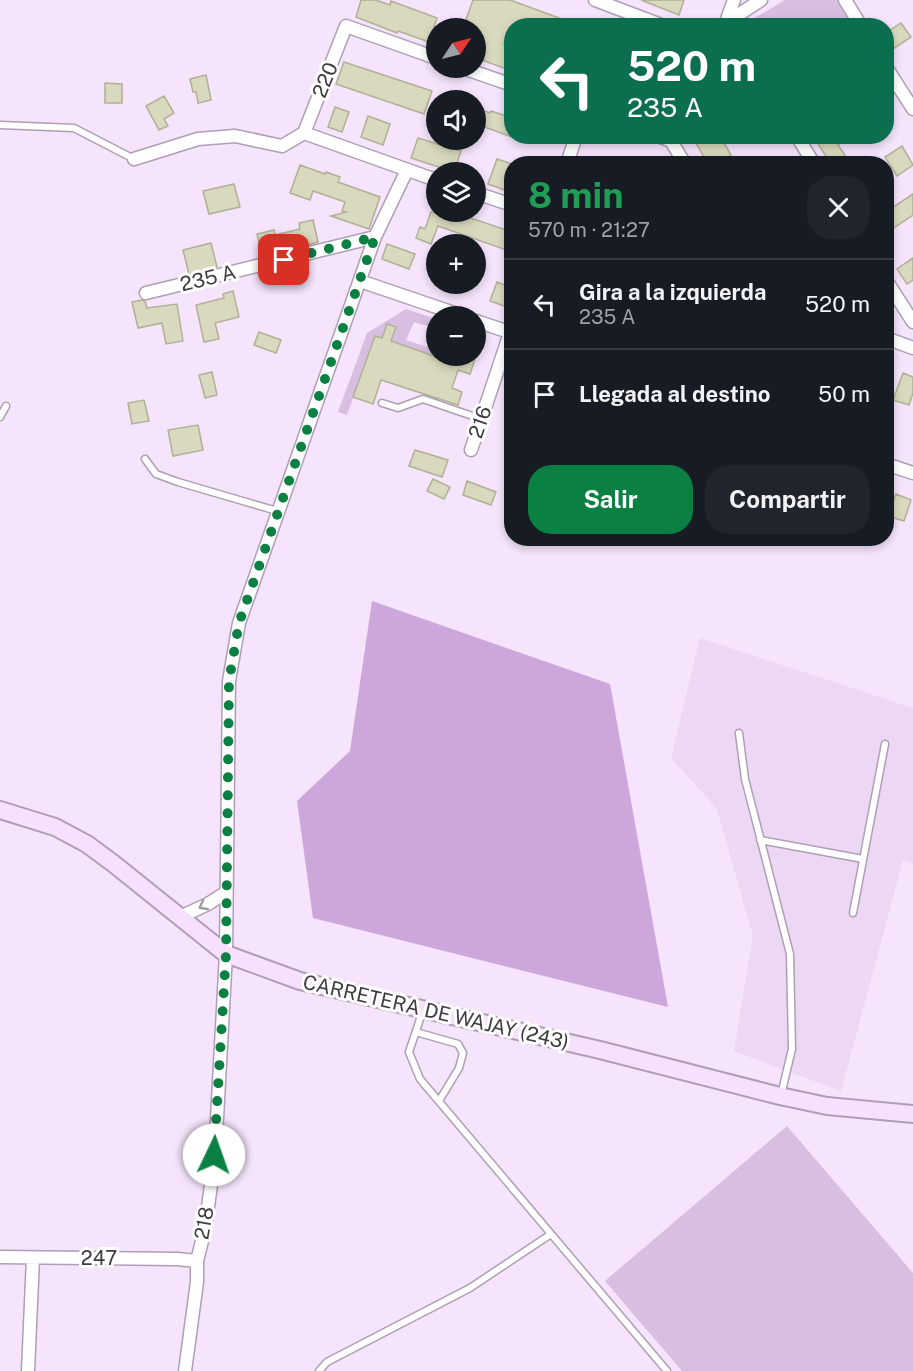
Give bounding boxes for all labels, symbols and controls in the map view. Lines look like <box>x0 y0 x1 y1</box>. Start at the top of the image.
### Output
north arrow <box>426 18 486 78</box>
map controls <box>426 18 486 366</box>
text: 520 m <box>627 41 756 90</box>
icon: left <box>528 42 606 120</box>
street label: 220 <box>307 59 343 101</box>
button: sound <box>426 90 486 150</box>
text: 235 A <box>627 91 703 123</box>
button: layers <box>426 162 486 222</box>
text: 8 min <box>528 174 624 216</box>
button: close <box>807 176 870 239</box>
text: 570 m · 21:27 <box>528 218 650 242</box>
pin <box>258 234 309 285</box>
button: + <box>426 234 486 294</box>
icon: arrive <box>267 243 300 276</box>
street label: 235 A <box>178 260 238 296</box>
text: Gira a la izquierda <box>579 279 766 305</box>
icon: left <box>528 288 561 321</box>
text: 520 m <box>805 291 870 317</box>
text: 235 A <box>579 305 635 329</box>
button: − <box>426 306 486 366</box>
icon: arrive <box>528 378 561 411</box>
text: Llegada al destino <box>579 381 770 407</box>
text: 50 m <box>818 381 870 407</box>
street label: 216 <box>463 403 497 441</box>
button: Salir <box>528 465 693 534</box>
button: Compartir <box>705 465 870 534</box>
one-way arrow <box>199 899 210 910</box>
street label: CARRETERA DE WAJAY (243) <box>301 970 571 1054</box>
position arrow <box>182 1123 246 1187</box>
street label: 218 <box>189 1205 219 1241</box>
street label: 247 <box>81 1246 117 1270</box>

